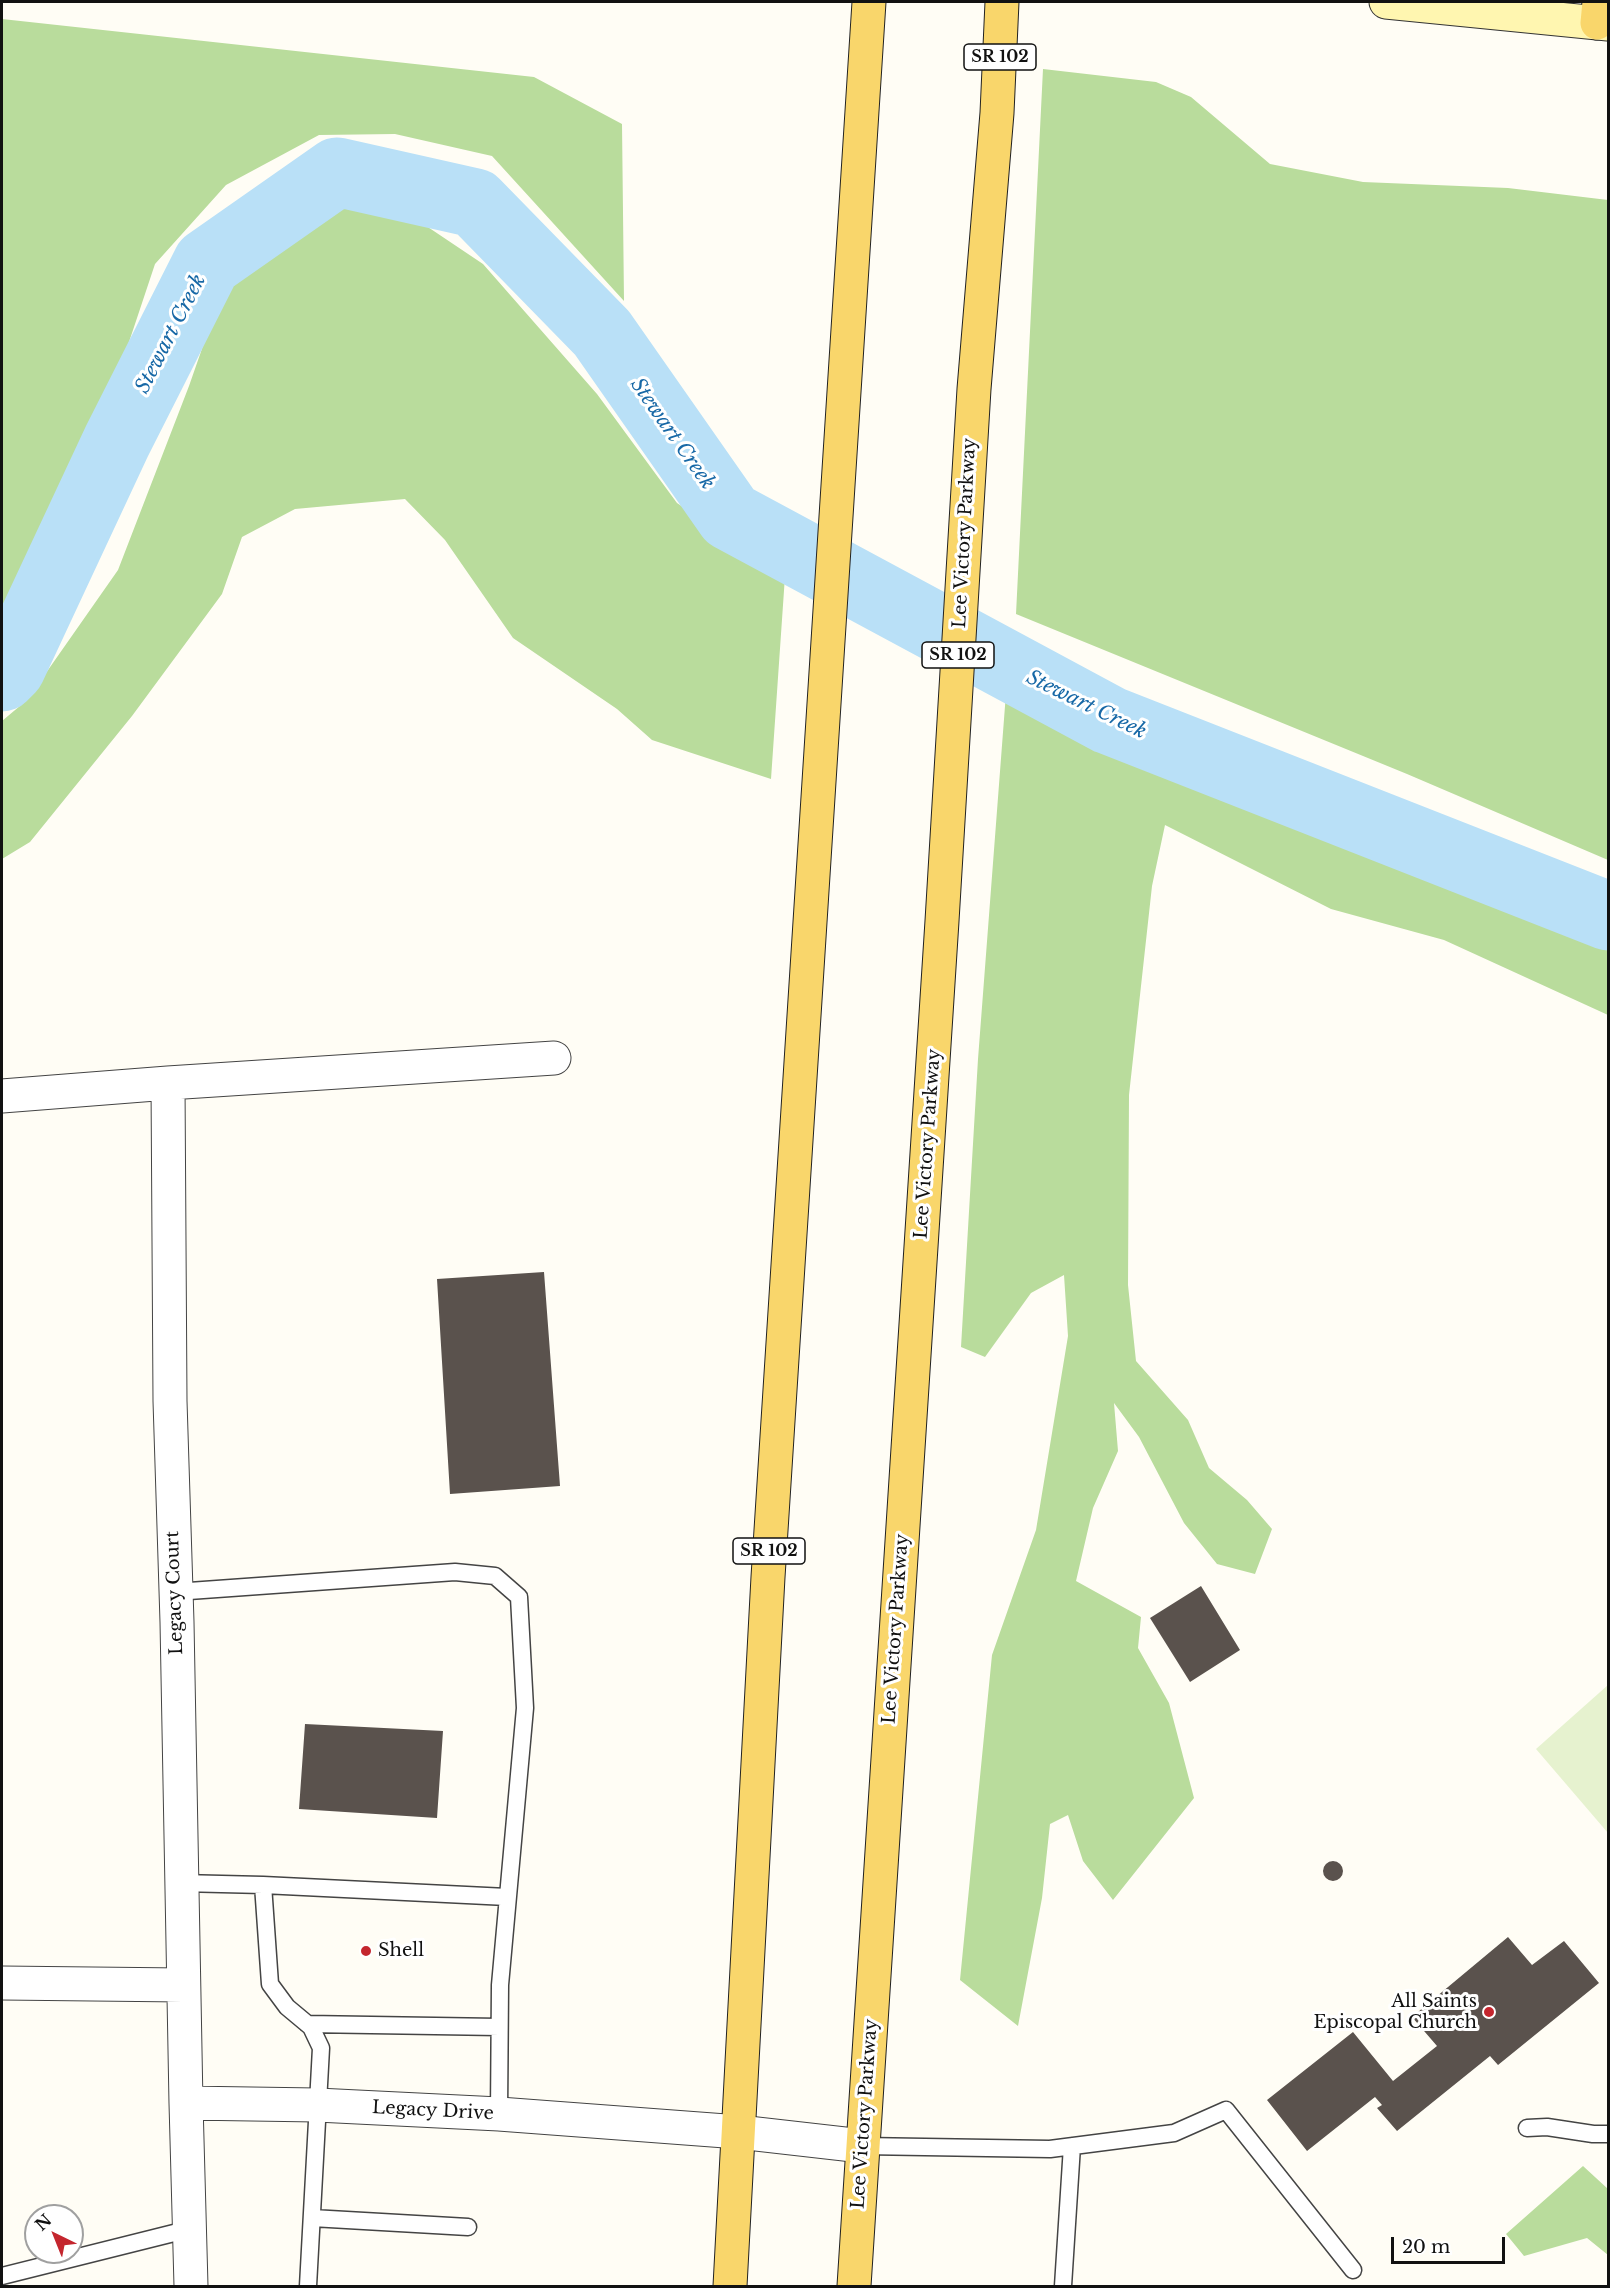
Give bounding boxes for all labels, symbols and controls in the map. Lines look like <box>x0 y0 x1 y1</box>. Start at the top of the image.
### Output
road number: SR 102 <box>964 44 1036 70</box>
water label: Stewart Creek <box>131 270 211 398</box>
water label: Stewart Creek <box>625 374 719 494</box>
street label: Lee Victory Parkway <box>949 437 981 629</box>
road number: SR 102 <box>922 642 994 668</box>
water label: Stewart Creek <box>1022 666 1150 744</box>
street label: Lee Victory Parkway <box>911 1048 945 1240</box>
street label: Legacy Court <box>162 1531 188 1655</box>
street label: Lee Victory Parkway <box>879 1533 913 1725</box>
road number: SR 102 <box>733 1538 805 1564</box>
place label: Shell <box>378 1940 424 1962</box>
marker: Shell <box>359 1944 373 1958</box>
place label: All Saints Episcopal Church <box>1313 1991 1477 2034</box>
marker: All Saints Episcopal Church <box>1482 2005 1496 2019</box>
street label: Lee Victory Parkway <box>848 2018 882 2210</box>
street label: Legacy Drive <box>372 2097 494 2125</box>
north arrow <box>24 2204 84 2264</box>
text: N <box>31 2210 55 2235</box>
scale bar <box>1394 2225 1508 2263</box>
text: 20 m <box>1402 2236 1450 2258</box>

